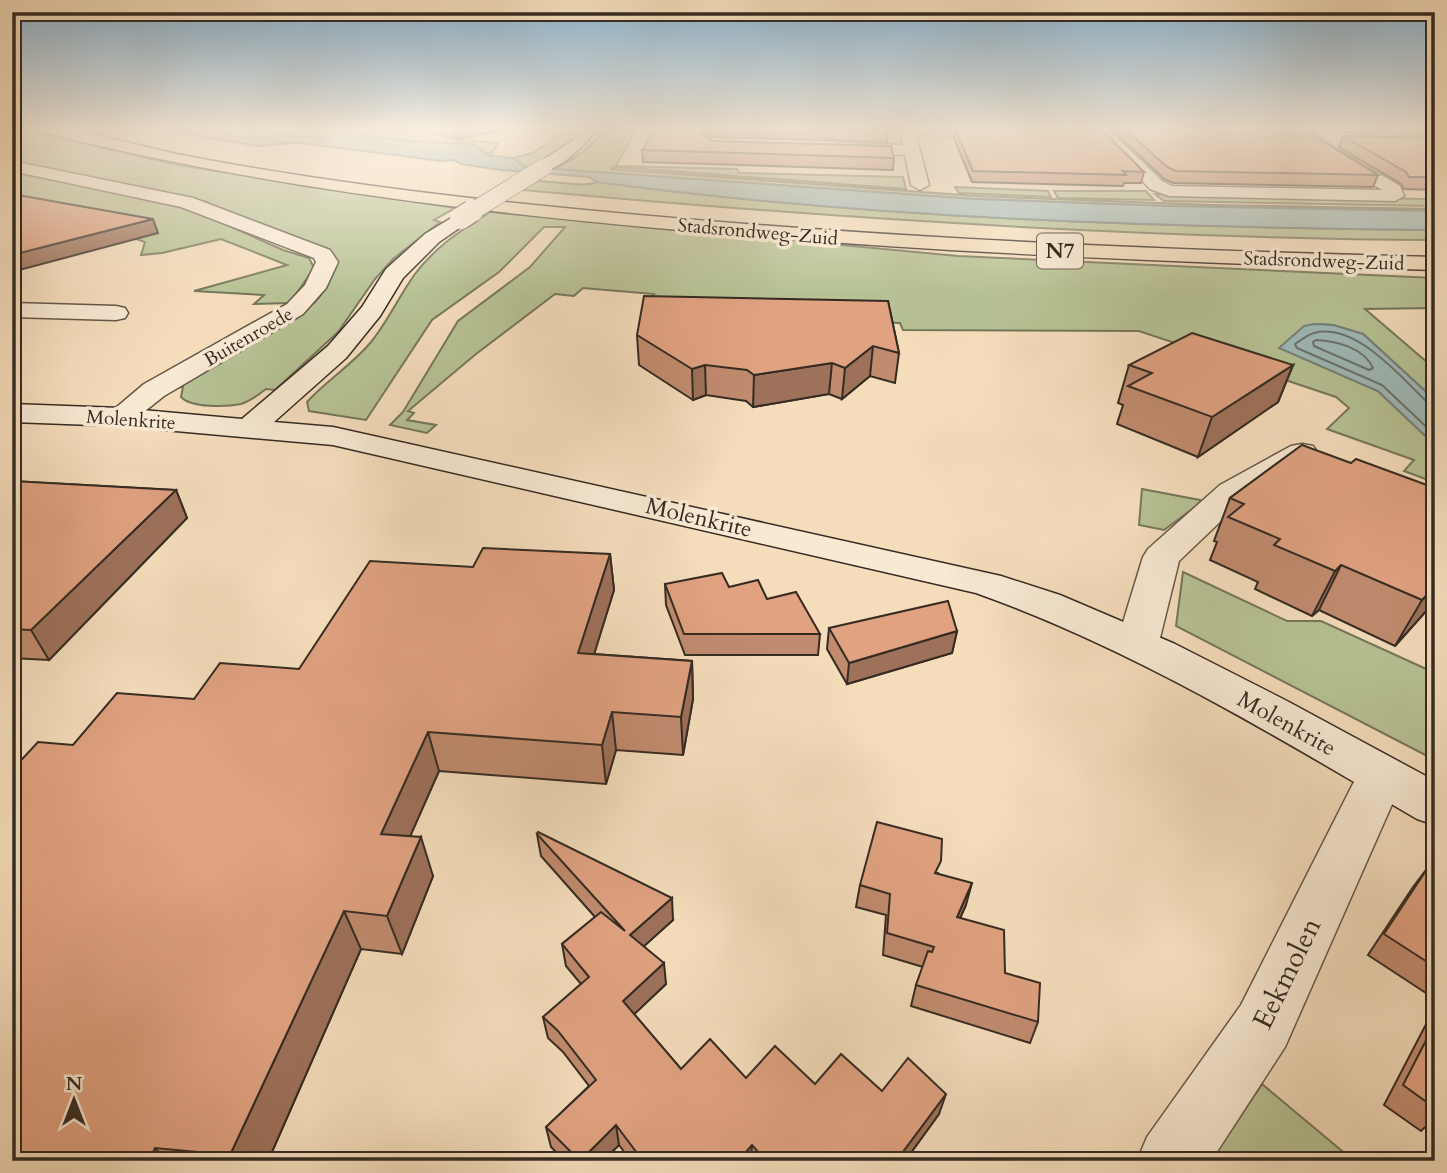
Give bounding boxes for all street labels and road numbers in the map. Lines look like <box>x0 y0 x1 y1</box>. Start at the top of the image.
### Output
street label: Stadsrondweg-Zuid <box>677 212 839 252</box>
road number: N7 <box>1037 233 1083 268</box>
street label: Stadsrondweg-Zuid <box>1243 245 1405 277</box>
street label: Buitenroede <box>199 301 298 373</box>
street label: Molenkrite <box>85 404 176 436</box>
street label: Molenkrite <box>643 490 755 545</box>
street label: Molenkrite <box>1232 684 1342 763</box>
street label: Eekmolen <box>1244 911 1330 1035</box>

